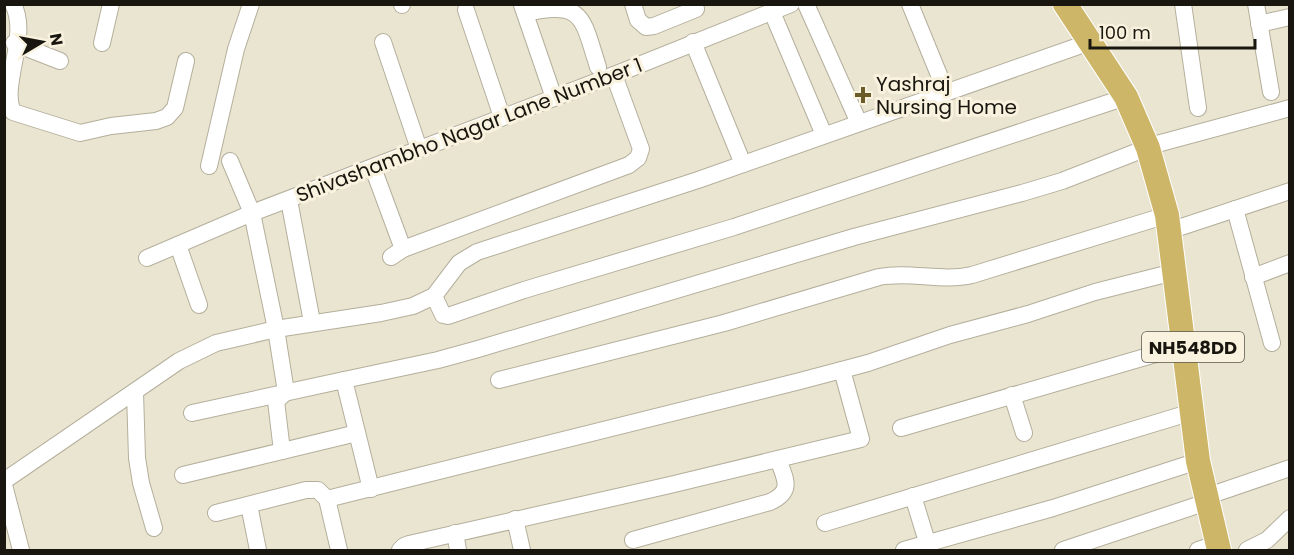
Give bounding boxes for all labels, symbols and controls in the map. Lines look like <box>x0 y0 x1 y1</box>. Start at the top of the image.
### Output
north arrow <box>12 12 72 72</box>
scale bar <box>1090 12 1255 50</box>
text: 100 m <box>1099 20 1151 45</box>
text: N <box>44 32 69 47</box>
street label: Shivashambho Nagar Lane Number 1 <box>292 51 646 209</box>
place label: Yashraj Nursing Home <box>876 70 1017 121</box>
marker: Yashraj Nursing Home <box>854 86 872 104</box>
road number: NH548DD <box>1142 332 1244 362</box>

